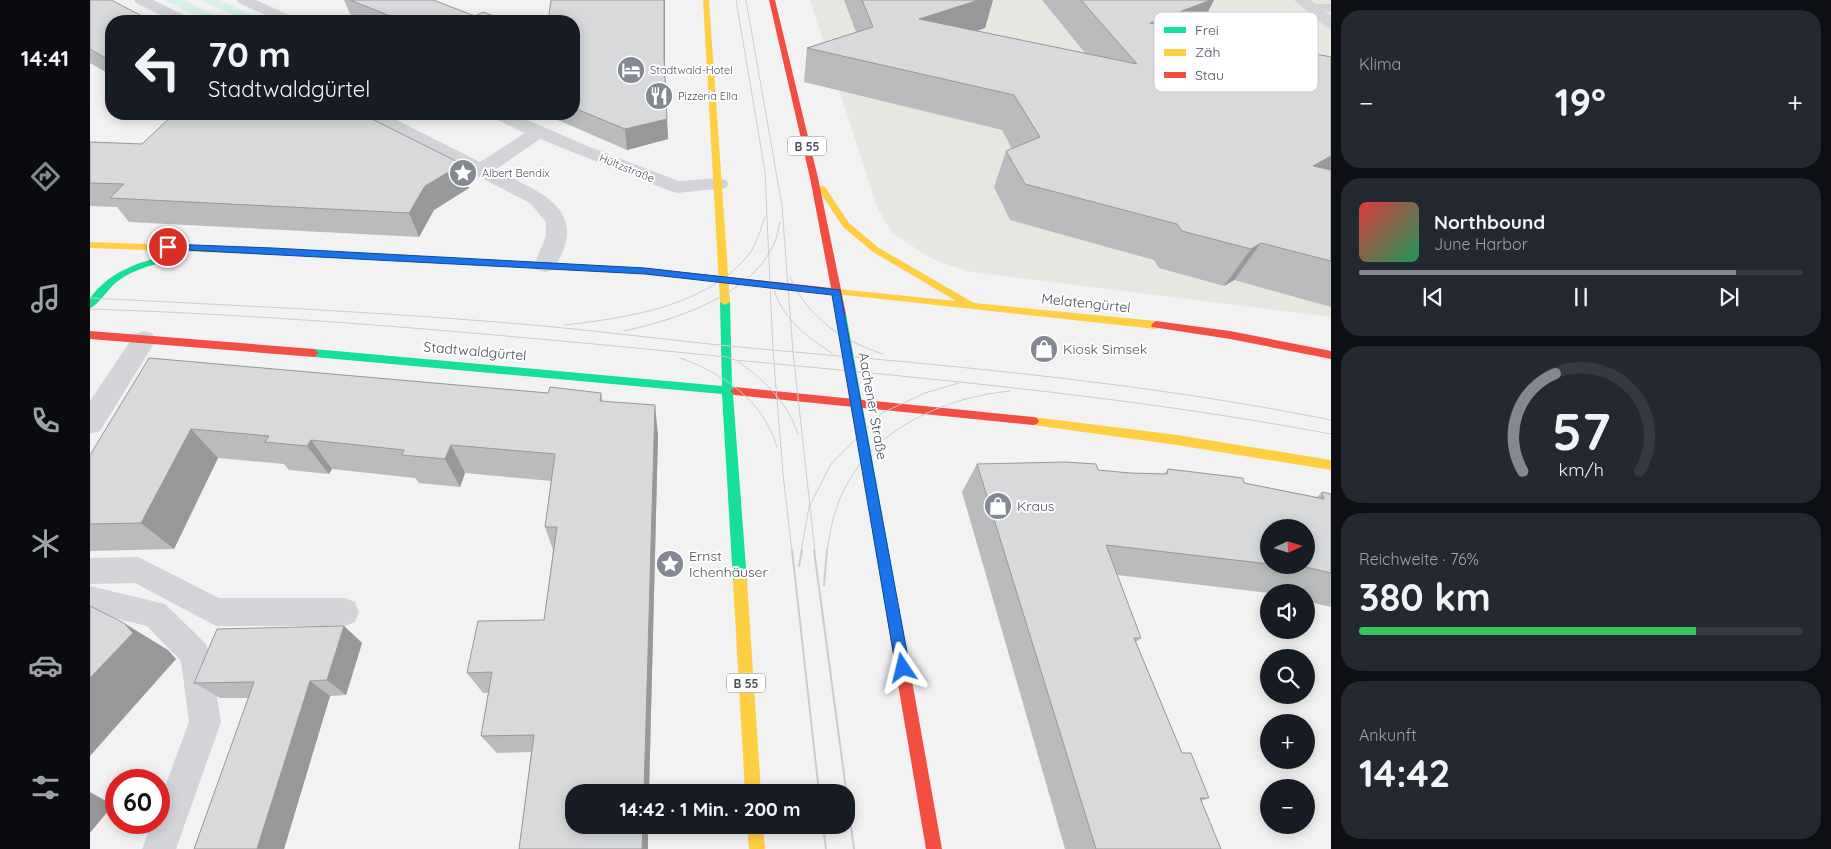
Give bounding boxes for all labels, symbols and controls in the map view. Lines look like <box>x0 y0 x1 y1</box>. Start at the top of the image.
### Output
legend <box>1154 12 1318 92</box>
text: Frei <box>1195 21 1219 39</box>
text: 70 m <box>208 32 291 76</box>
icon: left <box>125 35 190 100</box>
text: Zäh <box>1195 43 1220 61</box>
text: 14:41 <box>21 44 69 72</box>
text: Klima <box>1359 54 1401 74</box>
hotel icon: Stadtwald-Hotel <box>616 55 646 85</box>
place label: Stadtwald-Hotel <box>650 63 733 77</box>
text: Stau <box>1195 66 1224 84</box>
text: Stadtwaldgürtel <box>208 75 370 103</box>
text: 19° <box>1555 78 1606 126</box>
restaurant icon: Pizzeria Ella <box>644 81 674 111</box>
text: − <box>1359 85 1374 120</box>
text: + <box>1787 85 1803 120</box>
place label: Pizzeria Ella <box>678 89 738 103</box>
road number: B 55 <box>788 136 826 156</box>
street label: Hültzstraße <box>597 151 657 185</box>
place icon: Albert Bendix <box>448 158 478 188</box>
icon: directions <box>28 159 63 194</box>
place label: Albert Bendix <box>482 166 550 180</box>
text: Northbound <box>1434 210 1545 234</box>
pin <box>147 226 189 268</box>
icon: arrive <box>154 233 182 261</box>
text: June Harbor <box>1434 234 1528 254</box>
icon: music <box>28 281 63 316</box>
icon: previous <box>1419 283 1447 311</box>
icon: pause <box>1567 283 1595 311</box>
icon: next <box>1715 283 1743 311</box>
street label: Melatengürtel <box>1040 289 1132 317</box>
shop icon: Kiosk Simsek <box>1029 334 1059 364</box>
street label: Stadtwaldgürtel <box>423 338 527 364</box>
place label: Kiosk Simsek <box>1063 340 1147 358</box>
street label: Aachener Straße <box>855 351 891 461</box>
text: 57 <box>1552 398 1610 463</box>
icon: phone <box>28 403 63 438</box>
text: km/h <box>1558 458 1604 480</box>
shop icon: Kraus <box>983 491 1013 521</box>
place label: Kraus <box>1017 497 1054 515</box>
north arrow <box>1260 519 1315 574</box>
map controls <box>1260 519 1315 834</box>
icon: climate <box>28 526 63 561</box>
place label: Ernst Ichenhäuser <box>689 547 768 581</box>
place icon: Ernst Ichenhäuser <box>655 549 685 579</box>
text: Reichweite · 76% <box>1359 549 1479 569</box>
text: 380 km <box>1359 573 1491 621</box>
button: sound <box>1260 584 1315 639</box>
position arrow <box>876 641 928 693</box>
icon: car <box>28 648 63 683</box>
button: search <box>1260 649 1315 704</box>
road number: B 55 <box>727 674 765 692</box>
button: + <box>1260 714 1315 769</box>
text: Ankunft <box>1359 725 1417 745</box>
text: 14:42 <box>1359 749 1450 797</box>
speed limit sign: 60 <box>105 769 170 834</box>
icon: filters <box>28 770 63 805</box>
button: − <box>1260 779 1315 834</box>
text: 14:42 · 1 Min. · 200 m <box>619 797 801 821</box>

